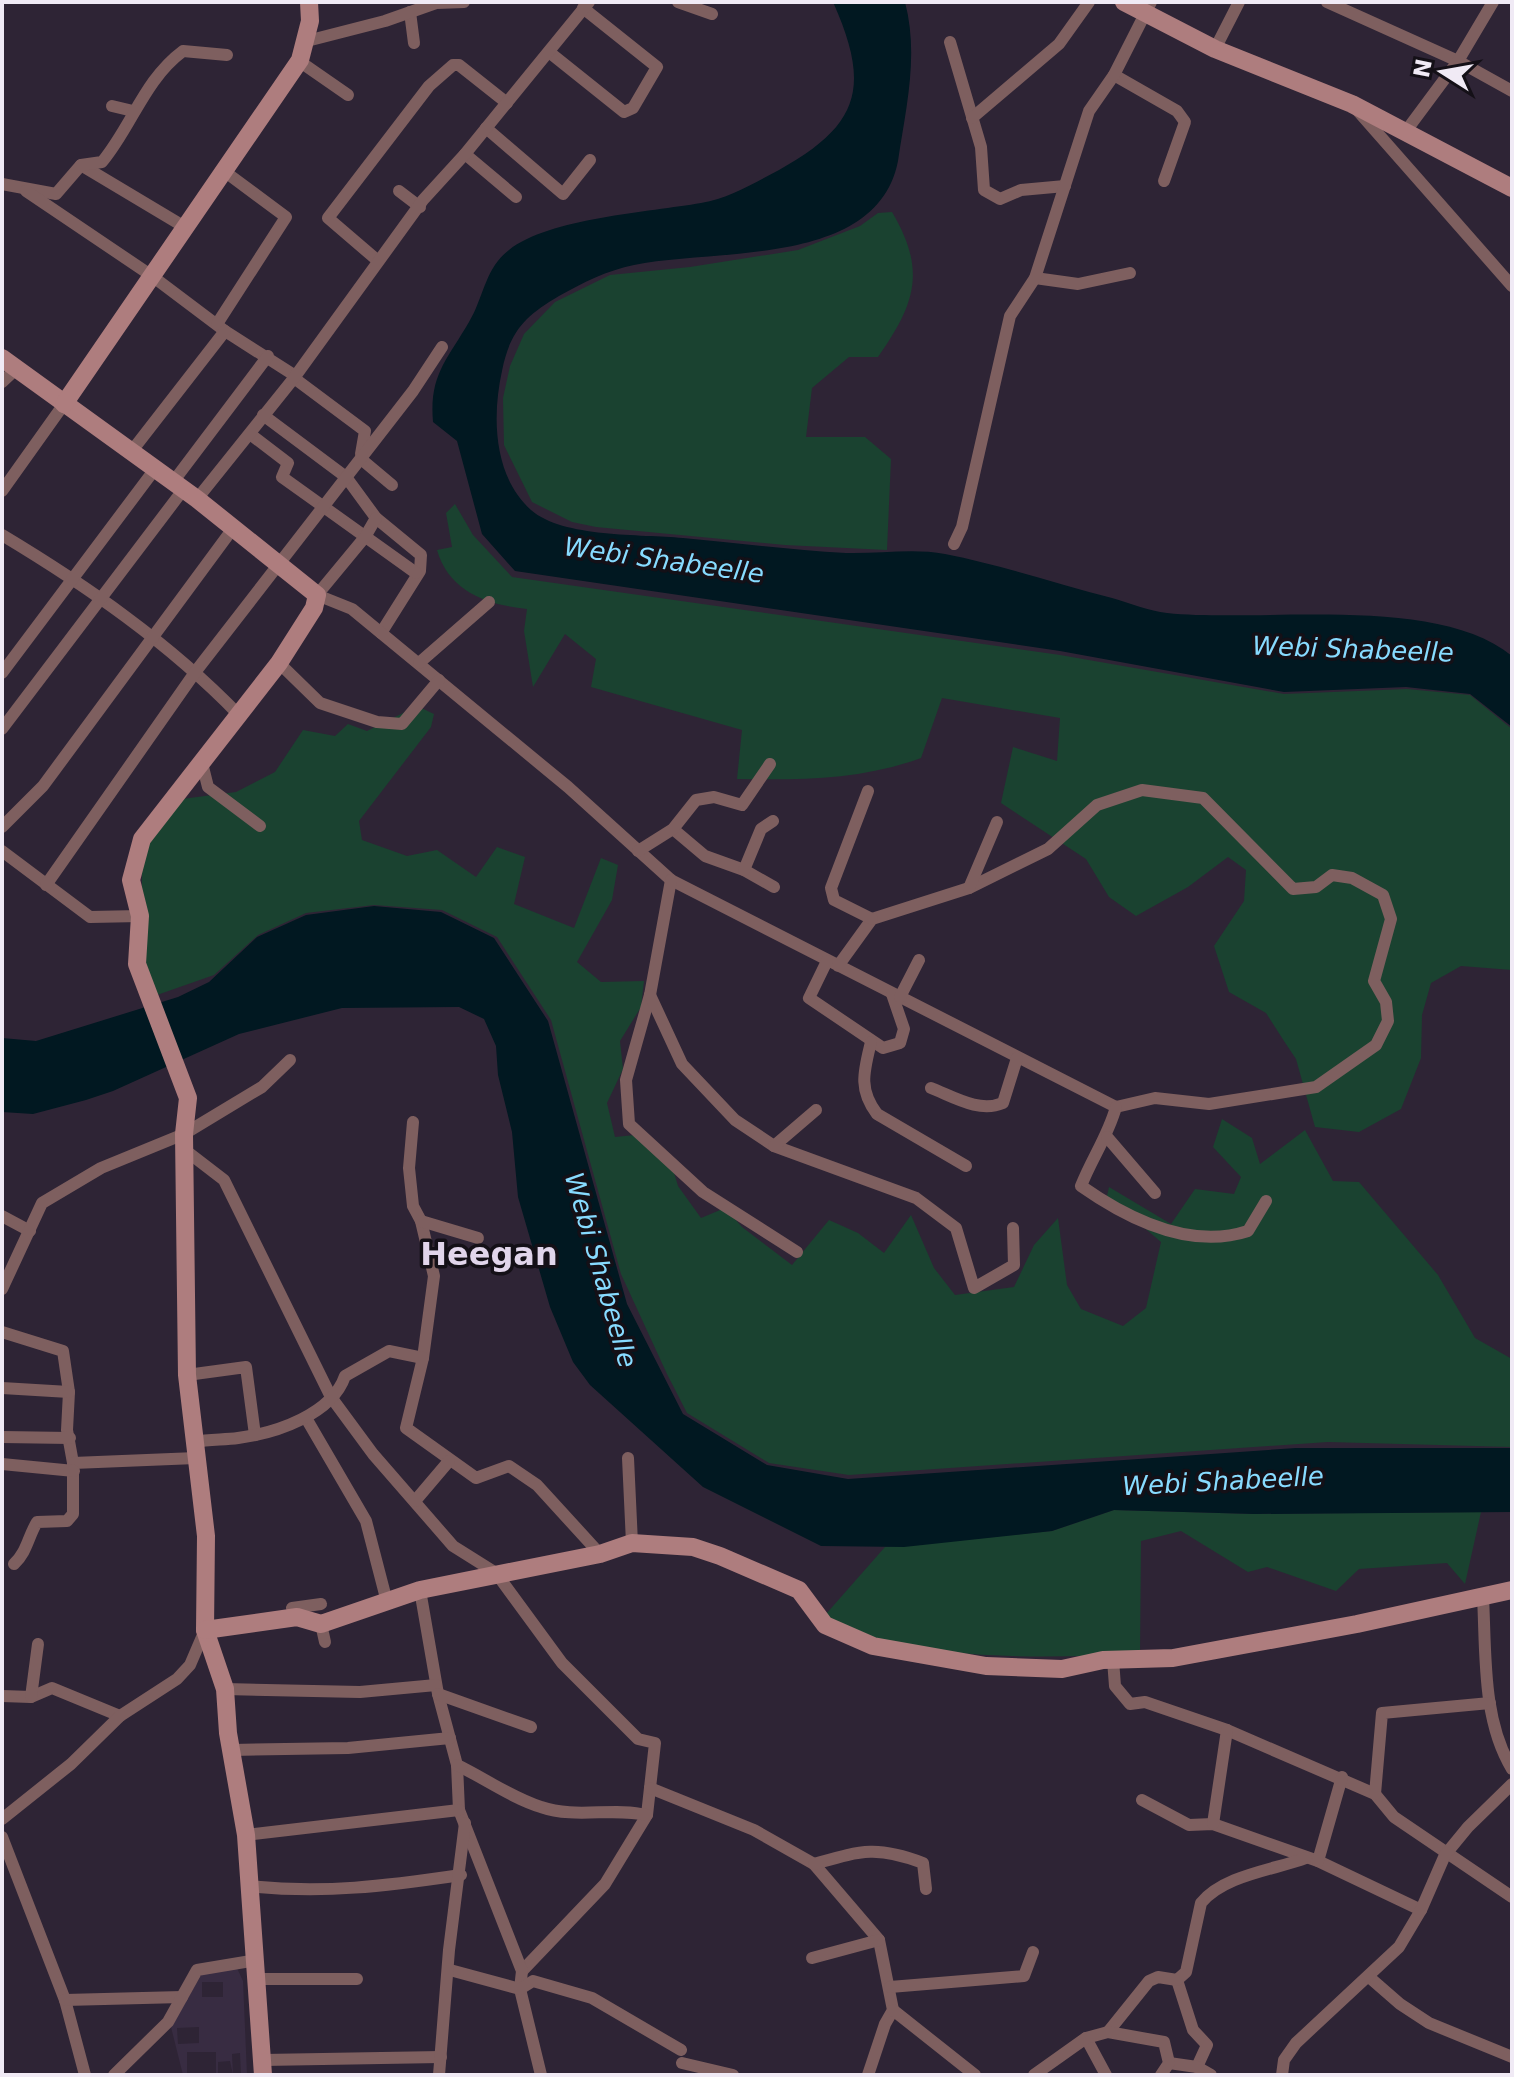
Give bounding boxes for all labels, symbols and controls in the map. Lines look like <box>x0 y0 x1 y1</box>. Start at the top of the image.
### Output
north arrow <box>1402 32 1482 112</box>
text: N <box>1409 57 1437 80</box>
water label: Webi Shabeelle <box>562 531 766 589</box>
water label: Webi Shabeelle <box>1252 630 1454 668</box>
water label: Webi Shabeelle <box>559 1169 643 1371</box>
district label: Heegan <box>420 1235 558 1273</box>
water label: Webi Shabeelle <box>1122 1461 1324 1501</box>

